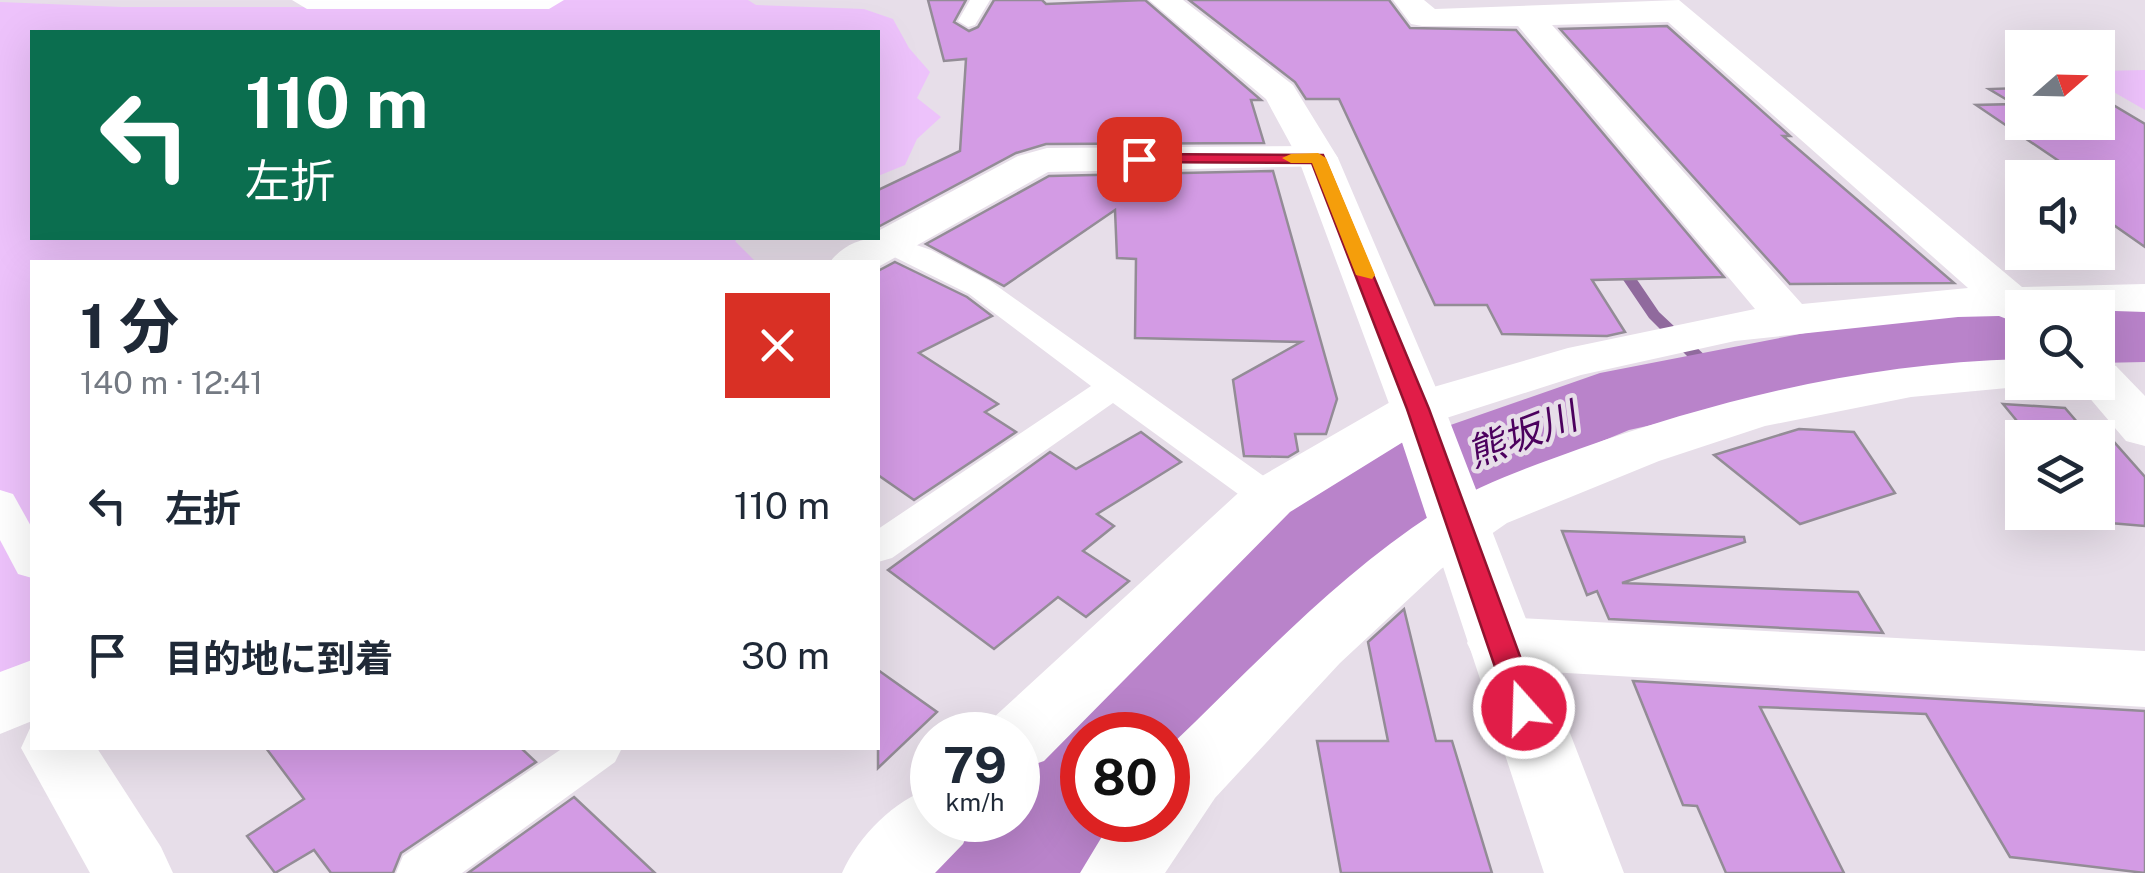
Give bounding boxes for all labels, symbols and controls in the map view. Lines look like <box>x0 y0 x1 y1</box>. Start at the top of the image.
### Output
north arrow <box>2005 30 2115 140</box>
map controls <box>2005 30 2115 530</box>
text: 110 m <box>245 61 429 144</box>
icon: left <box>80 70 210 200</box>
pin <box>1097 117 1182 202</box>
icon: arrive <box>1112 132 1167 187</box>
text: 左折 <box>245 154 335 207</box>
button: sound <box>2005 160 2115 270</box>
button: search <box>2005 290 2115 400</box>
text: 1 分 <box>80 291 179 362</box>
button: close <box>725 293 830 398</box>
text: 140 m · 12:41 <box>80 364 263 401</box>
water label: 熊坂川 <box>1461 392 1587 476</box>
button: layers <box>2005 420 2115 530</box>
icon: left <box>80 478 135 533</box>
text: 110 m <box>734 483 830 528</box>
text: 左折 <box>165 486 241 531</box>
icon: arrive <box>80 628 135 683</box>
text: 30 m <box>741 633 830 678</box>
text: 目的地に到着 <box>165 636 393 681</box>
position arrow <box>1472 656 1576 760</box>
speed limit sign: 80 <box>1060 712 1190 842</box>
text: 79 <box>943 735 1007 794</box>
text: km/h <box>946 787 1004 817</box>

